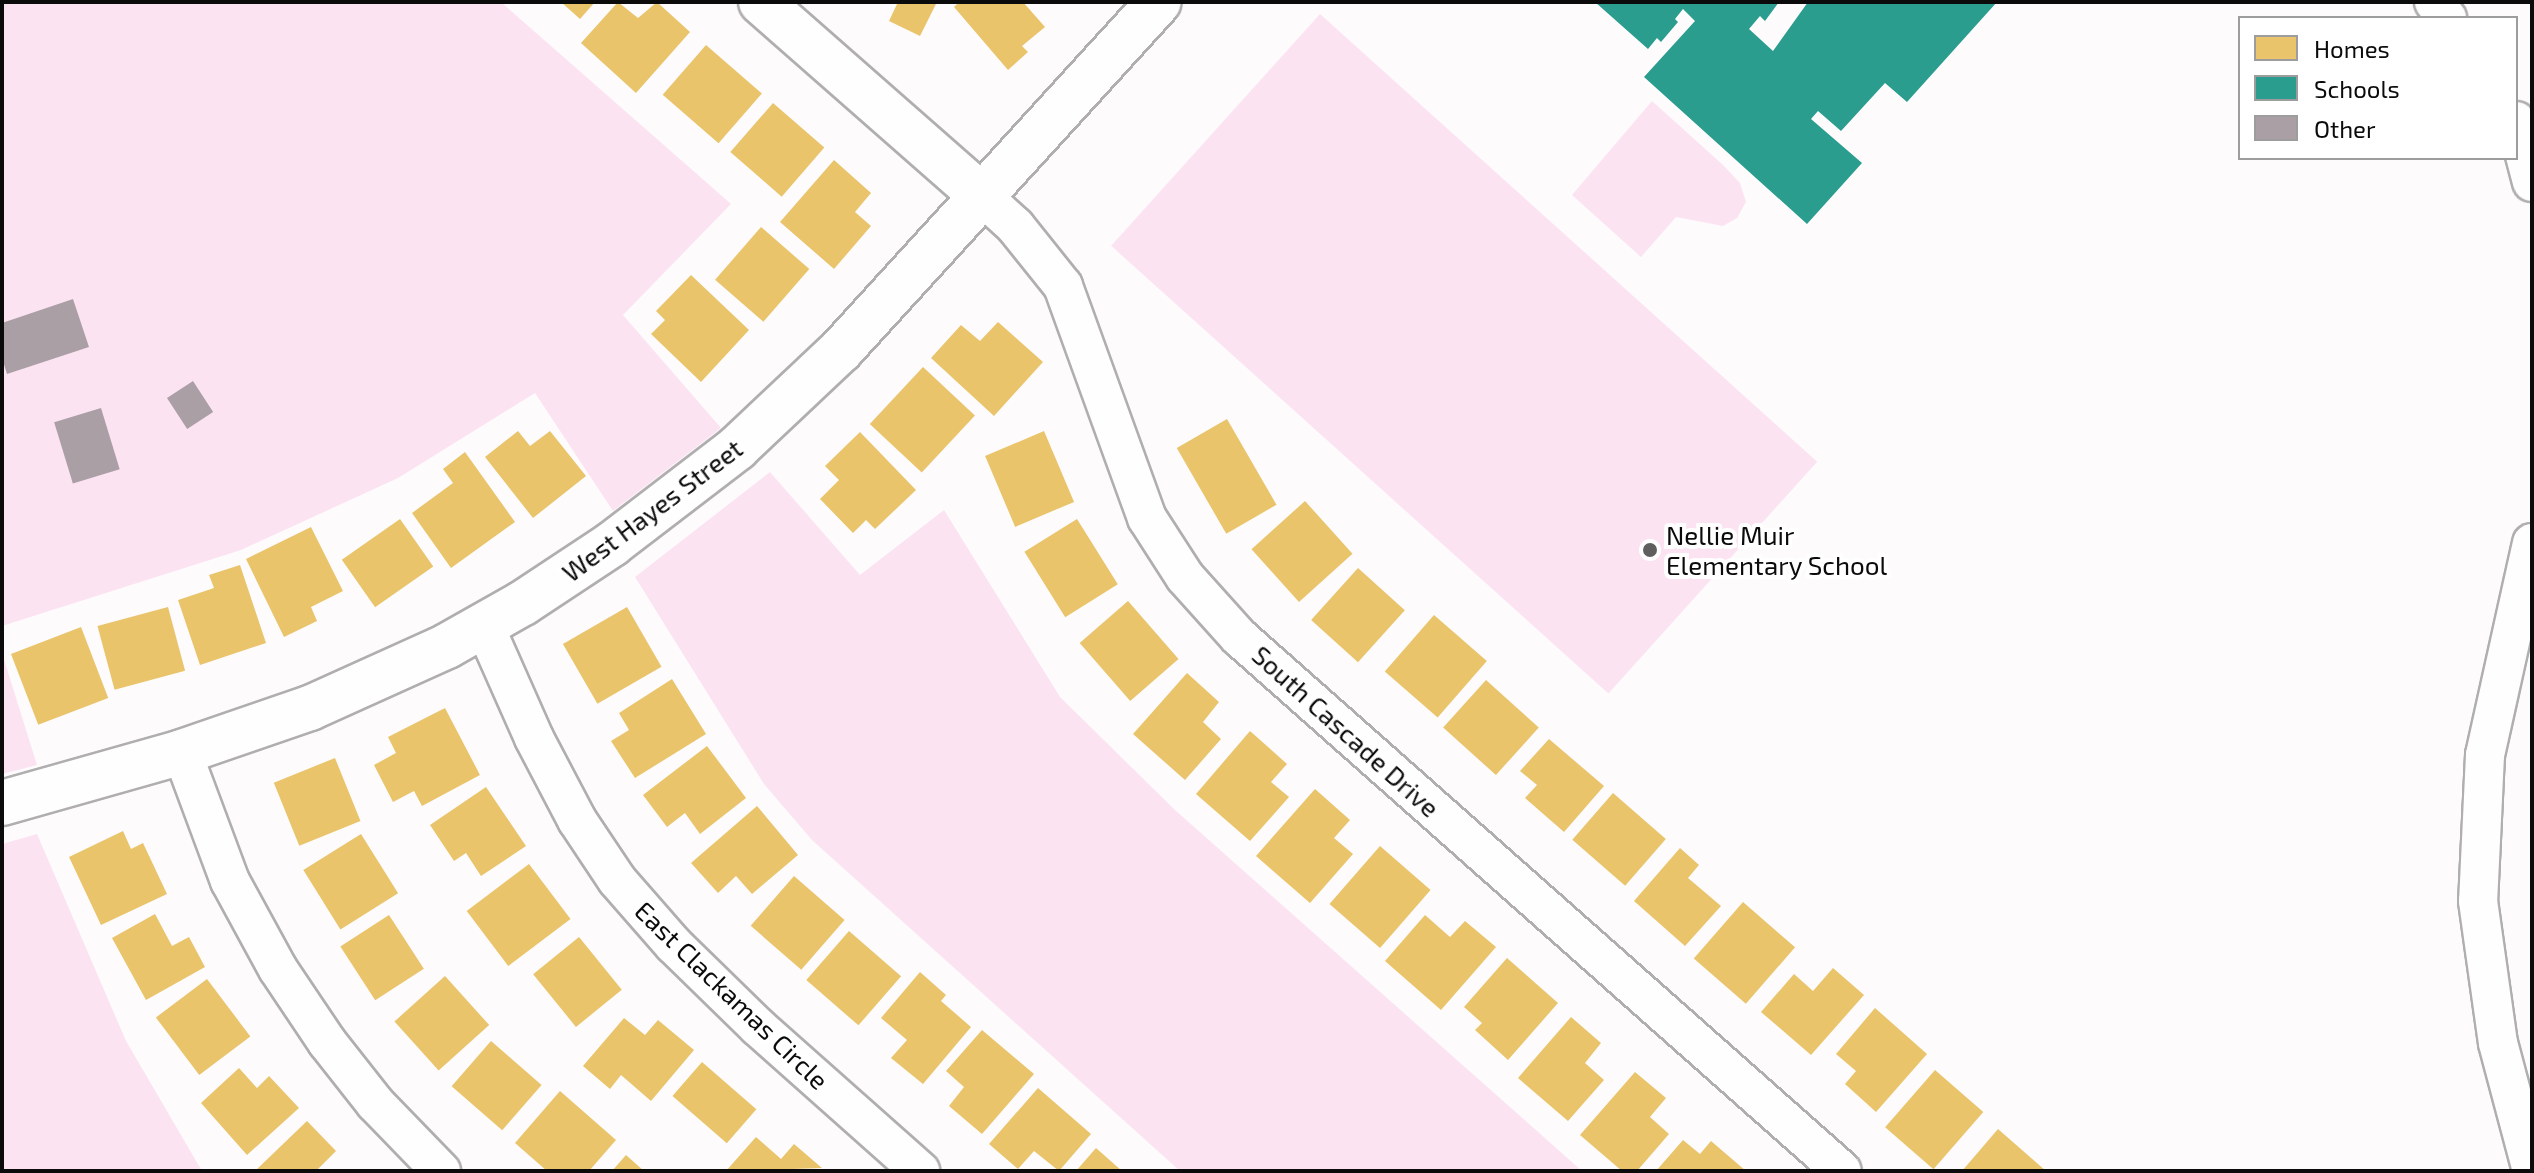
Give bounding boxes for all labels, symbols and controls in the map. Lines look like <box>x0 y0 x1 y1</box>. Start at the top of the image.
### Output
legend <box>2238 16 2518 160</box>
text: Homes <box>2314 34 2390 63</box>
text: Schools <box>2314 74 2400 103</box>
text: Other <box>2314 114 2376 143</box>
street label: West Hayes Street <box>556 432 748 588</box>
place label: Nellie Muir Elementary School <box>1666 519 1888 580</box>
marker: Nellie Muir Elementary School <box>1641 541 1659 559</box>
street label: South Cascade Drive <box>1246 639 1446 823</box>
street label: East Clackamas Circle <box>629 895 835 1095</box>

